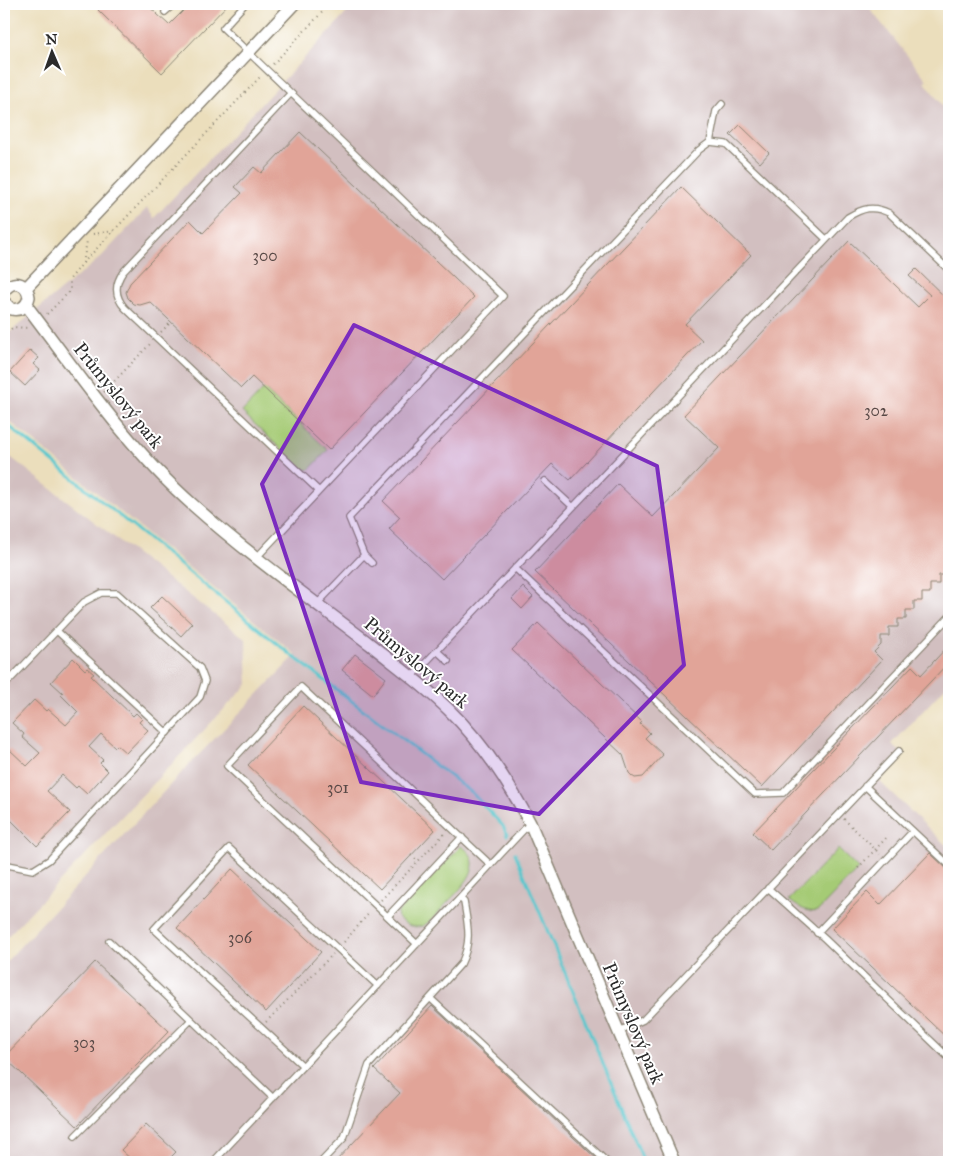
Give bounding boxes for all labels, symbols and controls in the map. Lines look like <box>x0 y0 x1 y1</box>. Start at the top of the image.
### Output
north arrow <box>28 28 78 78</box>
text: N <box>45 31 58 48</box>
house number: 300 <box>252 246 278 265</box>
street label: Průmyslový park <box>69 338 168 453</box>
house number: 302 <box>864 401 888 420</box>
street label: Průmyslový park <box>360 612 474 713</box>
house number: 301 <box>327 778 349 797</box>
house number: 306 <box>228 928 253 947</box>
street label: Průmyslový park <box>598 959 670 1088</box>
house number: 303 <box>73 1033 95 1052</box>

